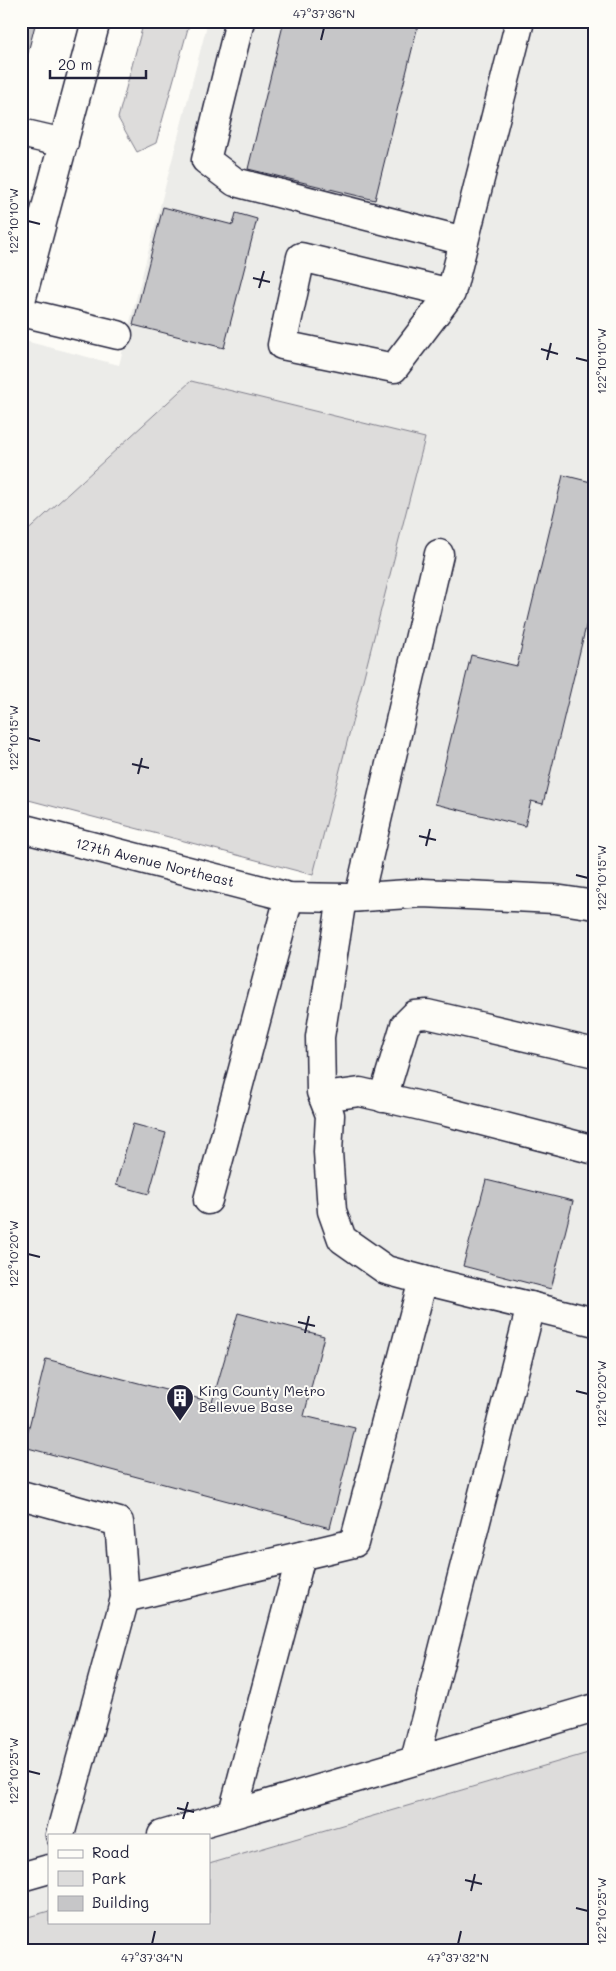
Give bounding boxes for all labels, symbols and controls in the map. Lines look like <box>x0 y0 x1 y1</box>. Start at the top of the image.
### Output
text: 47°37'36"N <box>293 5 355 21</box>
scale bar <box>50 48 146 80</box>
text: 20 m <box>58 54 92 74</box>
text: 122°10'10"W <box>5 188 21 254</box>
text: 122°10'10"W <box>593 328 609 394</box>
text: 122°10'15"W <box>5 705 21 771</box>
street label: 127th Avenue Northeast <box>73 833 237 891</box>
text: 122°10'15"W <box>593 845 609 911</box>
text: 122°10'20"W <box>5 1220 21 1288</box>
text: 122°10'20"W <box>593 1360 609 1428</box>
place label: King County Metro Bellevue Base <box>199 1381 325 1416</box>
building icon: King County Metro Bellevue Base <box>165 1383 195 1422</box>
text: 122°10'25"W <box>5 1737 21 1805</box>
legend <box>48 1834 210 1924</box>
text: Road <box>92 1842 129 1862</box>
text: Park <box>92 1868 126 1888</box>
text: 122°10'25"W <box>593 1877 609 1945</box>
text: Building <box>92 1892 149 1912</box>
text: 47°37'34"N <box>121 1949 183 1965</box>
text: 47°37'32"N <box>427 1949 489 1965</box>

